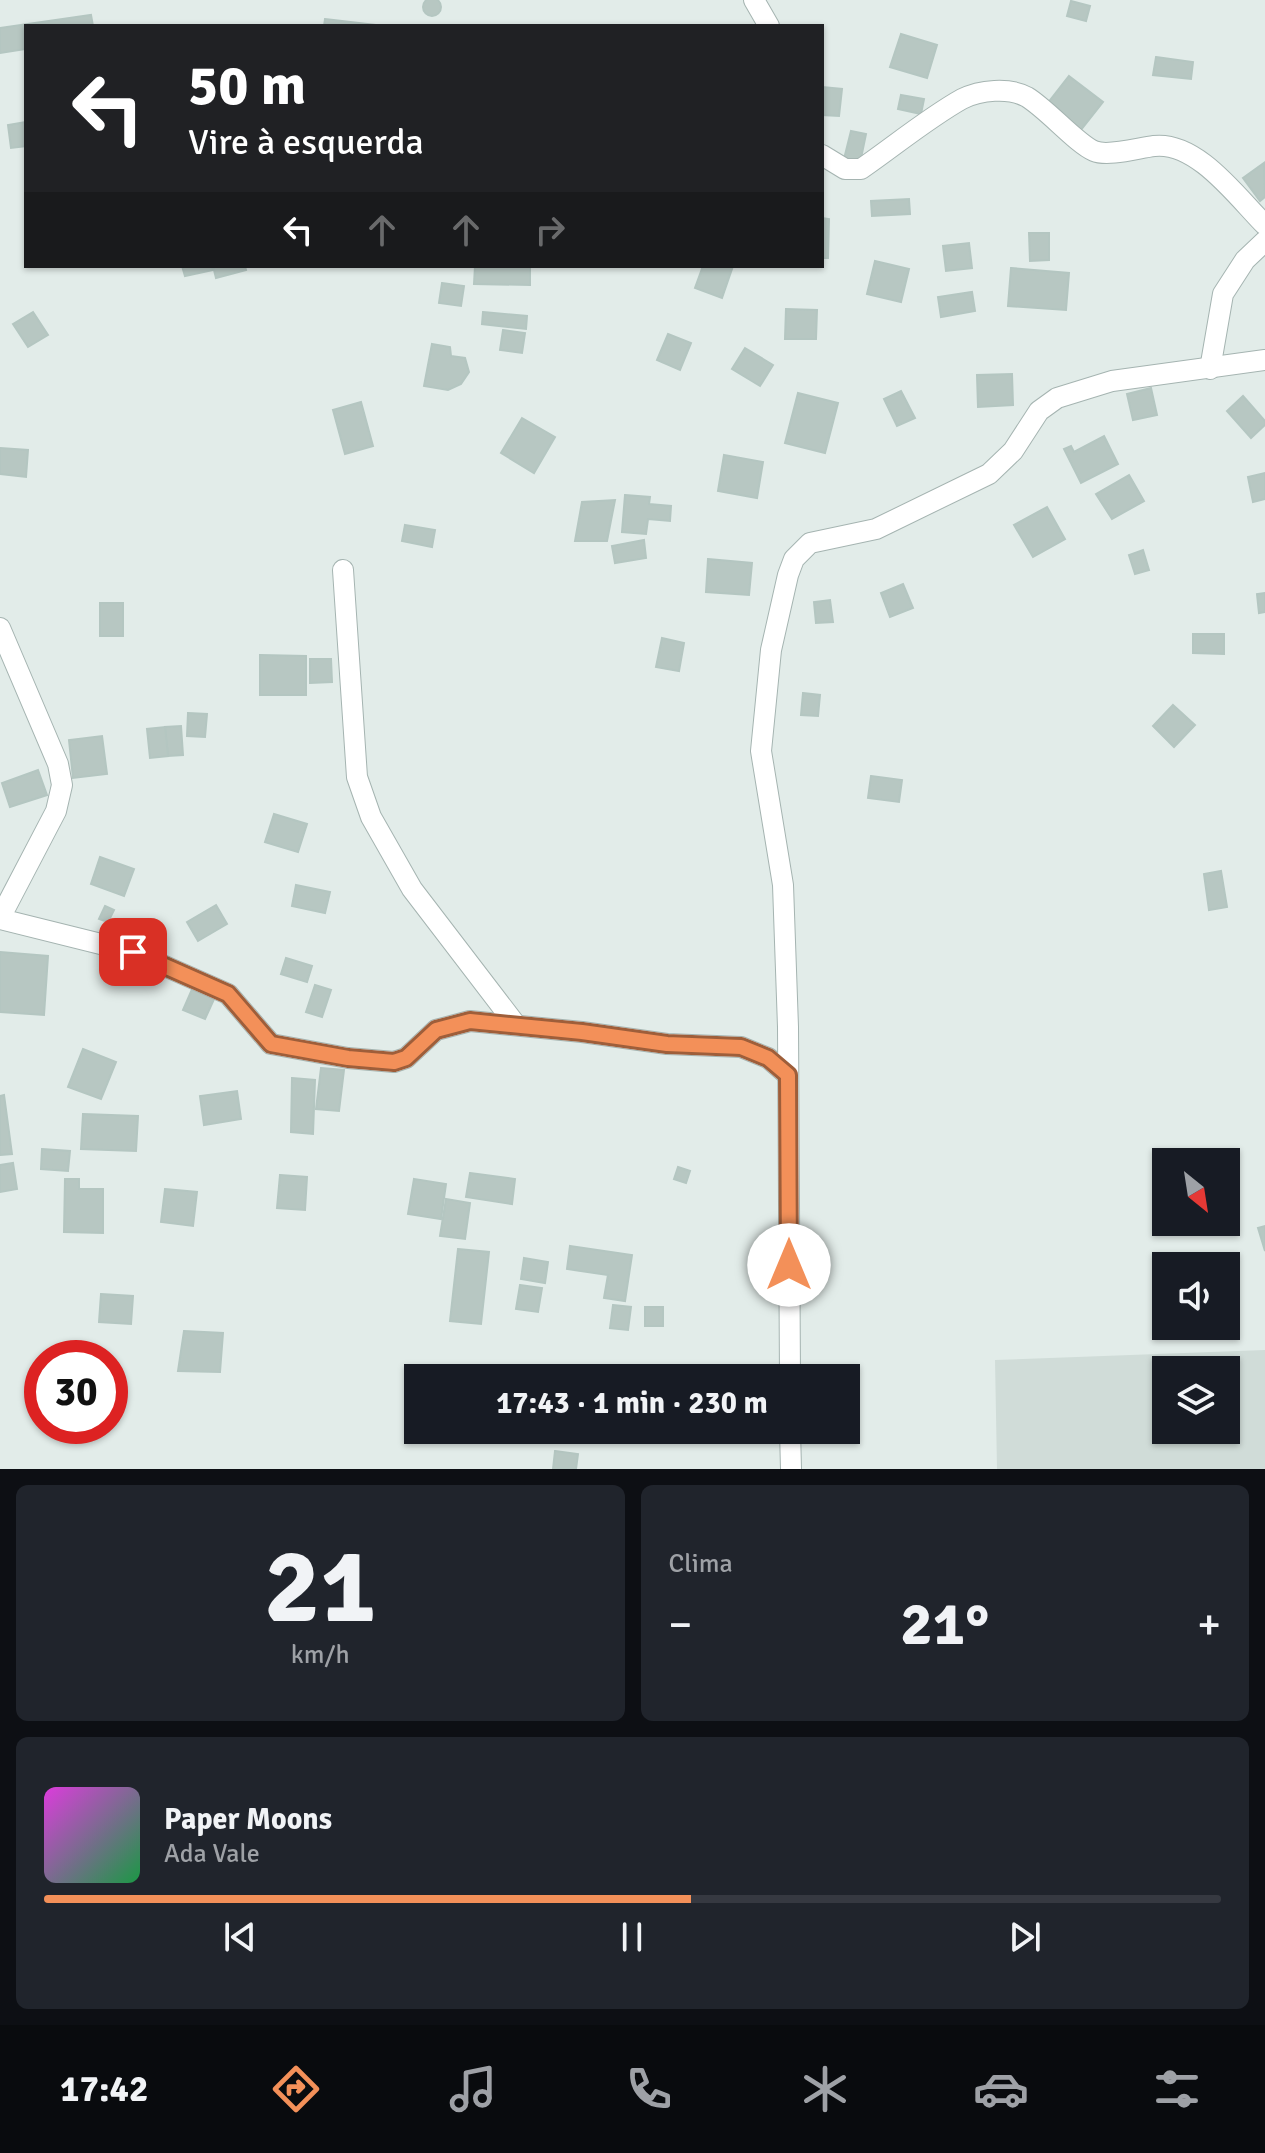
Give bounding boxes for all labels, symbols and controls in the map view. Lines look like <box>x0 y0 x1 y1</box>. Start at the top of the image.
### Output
text: 50 m <box>188 51 306 120</box>
icon: left <box>56 56 160 160</box>
text: Vire à esquerda <box>188 120 424 165</box>
icon: left <box>276 208 320 252</box>
icon: ahead <box>360 208 404 252</box>
icon: ahead <box>444 208 488 252</box>
icon: right <box>528 208 572 252</box>
pin <box>99 918 167 986</box>
icon: arrive <box>111 930 155 974</box>
north arrow <box>1152 1148 1240 1236</box>
map controls <box>1152 1148 1240 1444</box>
position arrow <box>747 1223 831 1307</box>
button: sound <box>1152 1252 1240 1340</box>
speed limit sign: 30 <box>24 1340 128 1444</box>
button: layers <box>1152 1356 1240 1444</box>
text: 17:43 · 1 min · 230 m <box>496 1385 768 1422</box>
text: 21 <box>264 1523 376 1651</box>
text: Clima <box>669 1548 733 1580</box>
text: 21° <box>900 1588 989 1662</box>
text: − <box>669 1598 692 1652</box>
text: + <box>1197 1598 1221 1652</box>
text: km/h <box>291 1639 350 1671</box>
text: Paper Moons <box>164 1801 332 1838</box>
text: Ada Vale <box>164 1838 260 1870</box>
icon: previous <box>218 1915 262 1959</box>
icon: pause <box>610 1915 654 1959</box>
icon: next <box>1003 1915 1047 1959</box>
icon: directions <box>268 2061 324 2117</box>
icon: music <box>445 2061 501 2117</box>
icon: phone <box>621 2061 677 2117</box>
icon: climate <box>797 2061 853 2117</box>
icon: car <box>973 2061 1029 2117</box>
icon: filters <box>1149 2061 1205 2117</box>
text: 17:42 <box>60 2067 148 2112</box>

